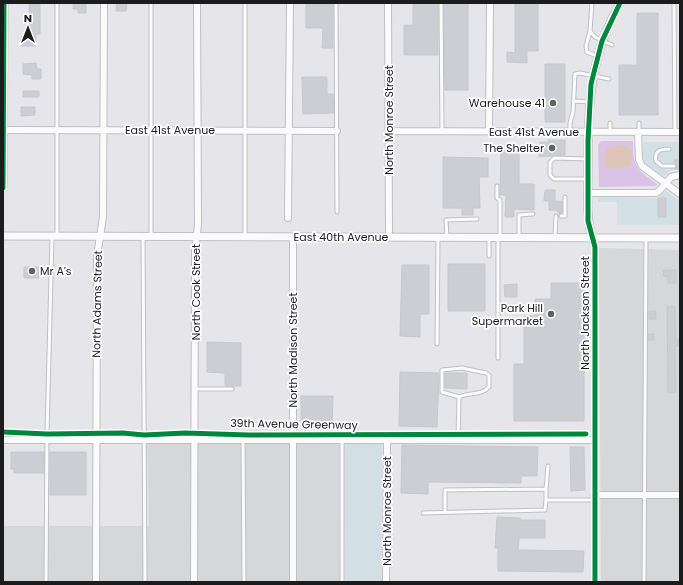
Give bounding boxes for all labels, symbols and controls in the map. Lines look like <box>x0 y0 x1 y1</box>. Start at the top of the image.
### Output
north arrow <box>8 8 48 48</box>
text: N <box>24 10 32 26</box>
street label: North Monroe Street <box>381 65 397 175</box>
place label: Warehouse 41 <box>469 95 545 111</box>
marker: Warehouse 41 <box>548 98 558 108</box>
street label: East 41st Avenue <box>125 122 215 138</box>
street label: East 41st Avenue <box>489 124 579 140</box>
place label: The Shelter <box>483 140 544 156</box>
marker: The Shelter <box>547 143 557 153</box>
street label: East 40th Avenue <box>294 229 389 245</box>
street label: North Cook Street <box>188 244 204 340</box>
street label: North Adams Street <box>88 250 106 358</box>
street label: North Jackson Street <box>577 256 593 370</box>
place label: Mr A's <box>40 263 72 279</box>
marker: Mr A's <box>27 266 37 276</box>
street label: North Madison Street <box>285 293 301 407</box>
place label: Park Hill Supermarket <box>472 300 543 329</box>
marker: Park Hill Supermarket <box>546 309 556 319</box>
street label: 39th Avenue Greenway <box>230 415 359 433</box>
street label: North Monroe Street <box>379 456 395 566</box>

